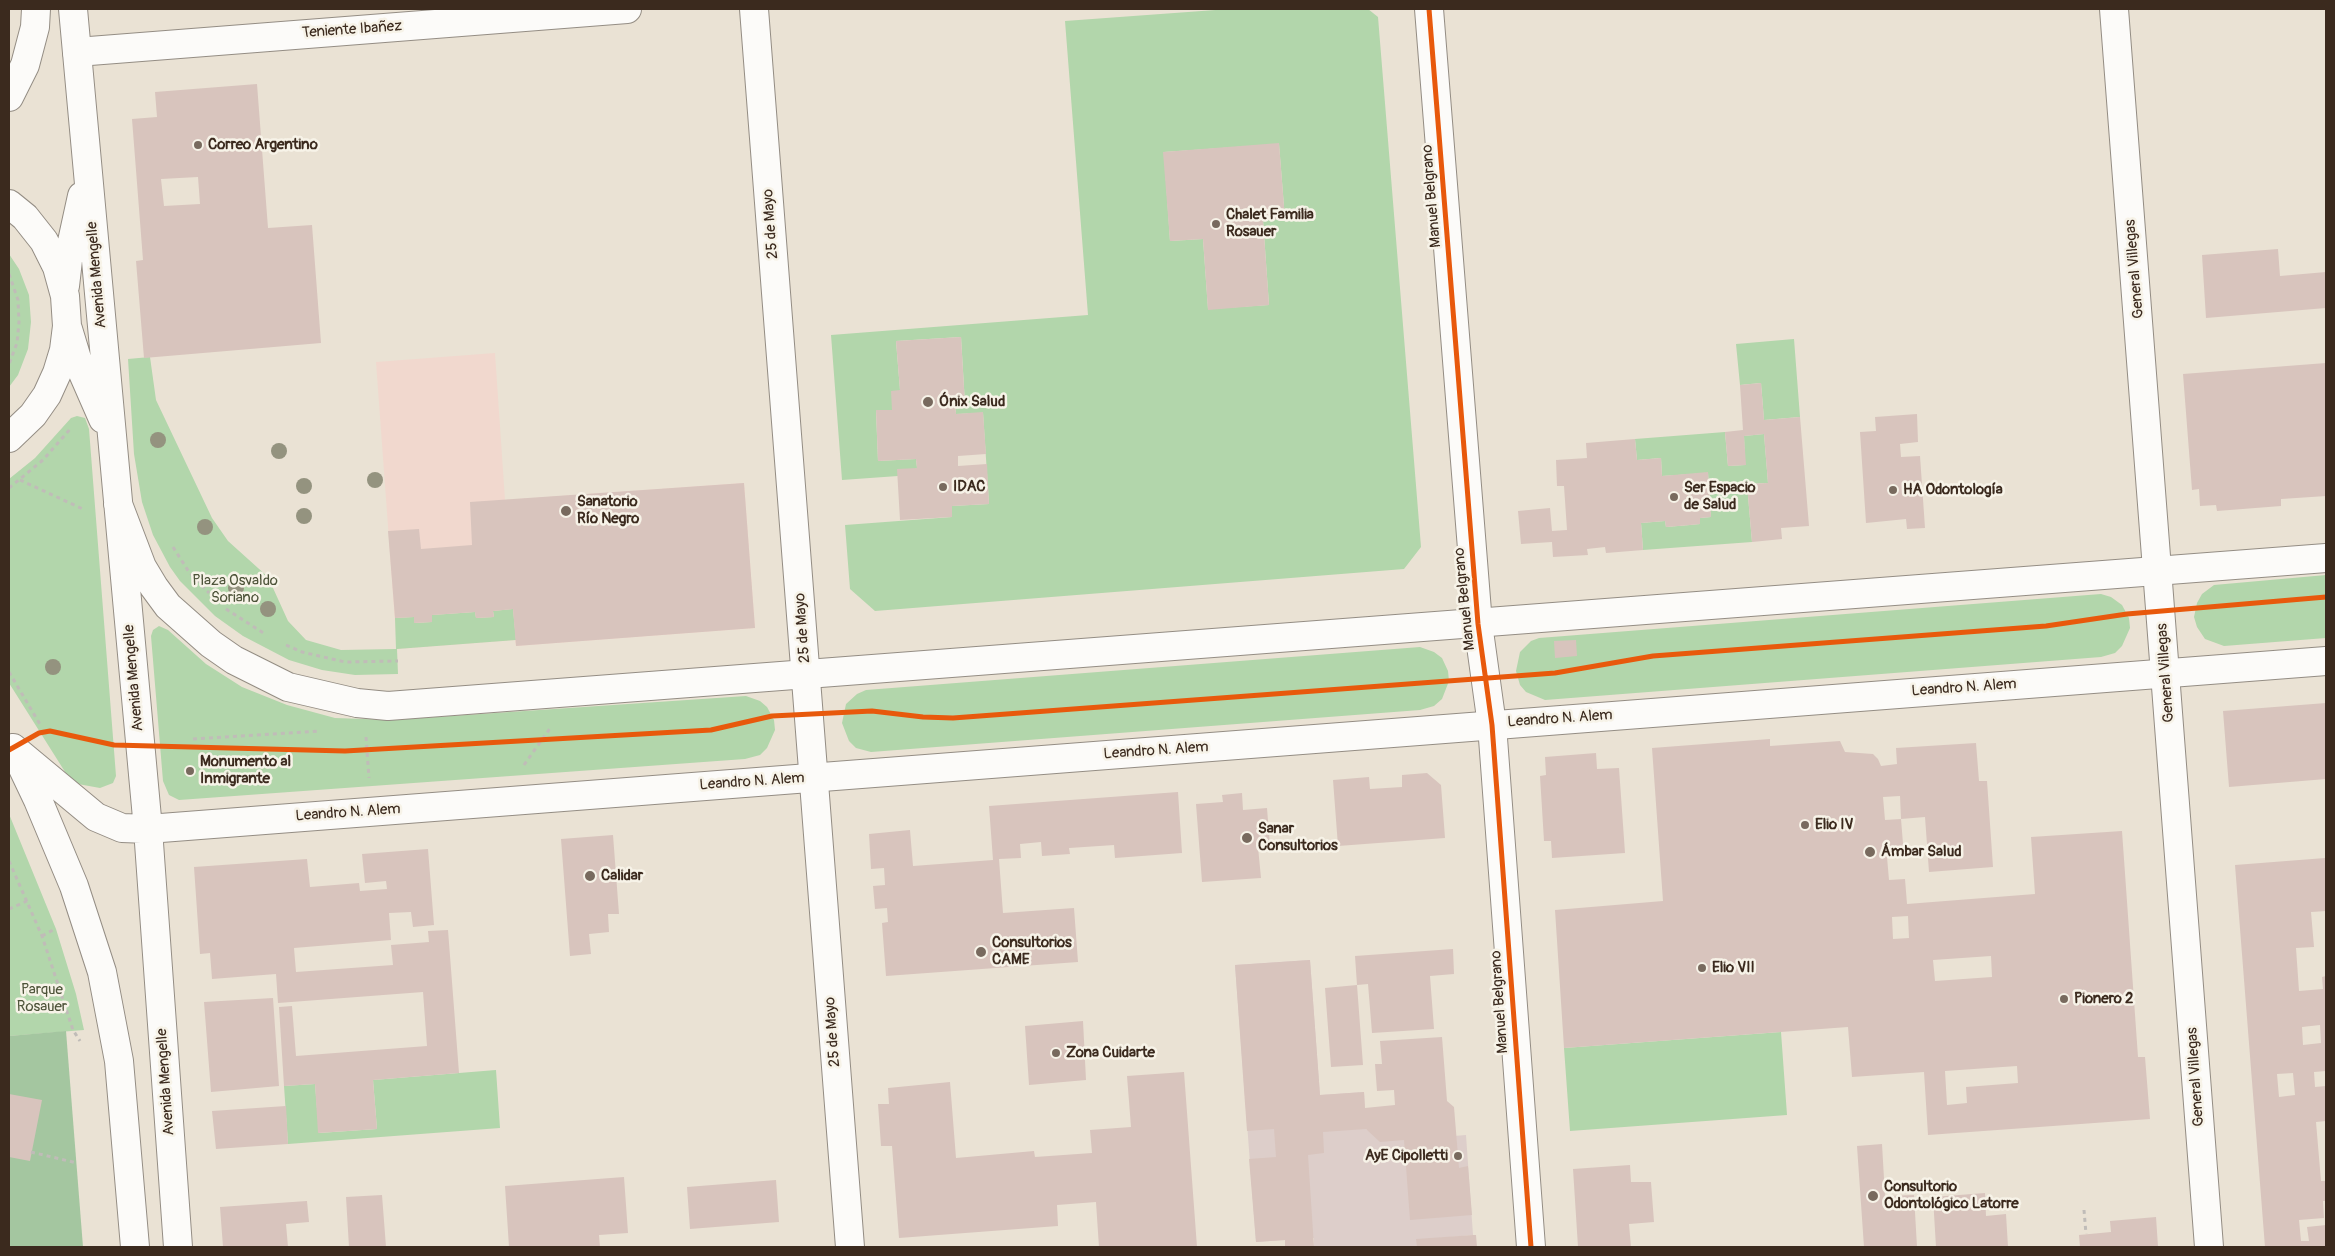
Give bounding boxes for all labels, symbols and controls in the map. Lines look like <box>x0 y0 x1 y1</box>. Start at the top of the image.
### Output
street label: Teniente Ibañez <box>301 18 403 42</box>
place label: Correo Argentino <box>208 136 318 154</box>
marker: Correo Argentino <box>192 139 204 151</box>
street label: Manuel Belgrano <box>1419 144 1445 248</box>
street label: 25 de Mayo <box>760 188 782 260</box>
place label: Chalet Familia Rosauer <box>1226 206 1314 241</box>
marker: Chalet Familia Rosauer <box>1210 218 1222 230</box>
street label: General Villegas <box>2122 219 2148 319</box>
street label: Avenida Mengelle <box>83 221 111 329</box>
place label: Ónix Salud <box>939 393 1005 411</box>
marker: Ónix Salud <box>921 395 935 409</box>
place label: IDAC <box>953 478 986 496</box>
place label: Ser Espacio de Salud <box>1684 479 1756 514</box>
marker: IDAC <box>937 481 949 493</box>
place label: HA Odontología <box>1903 481 2003 499</box>
marker: HA Odontología <box>1887 484 1899 496</box>
marker: Ser Espacio de Salud <box>1668 491 1680 503</box>
place label: Sanatorio Río Negro <box>577 493 639 528</box>
marker: Sanatorio Río Negro <box>559 504 573 518</box>
street label: Manuel Belgrano <box>1451 547 1479 651</box>
park label: Plaza Osvaldo Soriano <box>192 572 278 607</box>
street label: 25 de Mayo <box>792 592 814 664</box>
street label: General Villegas <box>2154 623 2178 723</box>
street label: Avenida Mengelle <box>120 624 148 732</box>
street label: Leandro N. Alem <box>1911 675 2017 701</box>
street label: Leandro N. Alem <box>1507 706 1613 732</box>
street label: Leandro N. Alem <box>1103 738 1209 764</box>
place label: Monumento al Inmigrante <box>200 753 291 788</box>
marker: Monumento al Inmigrante <box>184 765 196 777</box>
street label: Leandro N. Alem <box>699 769 805 795</box>
street label: Leandro N. Alem <box>295 800 401 826</box>
place label: Elio IV <box>1815 816 1854 834</box>
marker: Elio IV <box>1799 819 1811 831</box>
place label: Sanar Consultorios <box>1258 820 1338 855</box>
marker: Sanar Consultorios <box>1240 831 1254 845</box>
place label: Ámbar Salud <box>1881 843 1962 861</box>
marker: Ámbar Salud <box>1863 845 1877 859</box>
place label: Calidar <box>601 867 643 885</box>
marker: Calidar <box>583 869 597 883</box>
place label: Consultorios CAME <box>992 934 1072 969</box>
marker: Consultorios CAME <box>974 945 988 959</box>
street label: Manuel Belgrano <box>1487 950 1513 1054</box>
place label: Elio VII <box>1712 959 1755 977</box>
marker: Elio VII <box>1696 962 1708 974</box>
park label: Parque Rosauer <box>17 981 67 1016</box>
place label: Pionero 2 <box>2074 990 2133 1008</box>
marker: Pionero 2 <box>2058 993 2070 1005</box>
street label: 25 de Mayo <box>822 996 844 1068</box>
street label: General Villegas <box>2184 1027 2208 1127</box>
street label: Avenida Mengelle <box>153 1028 179 1136</box>
place label: Zona Cuidarte <box>1066 1044 1155 1062</box>
marker: Zona Cuidarte <box>1050 1047 1062 1059</box>
place label: AyE Cipolletti <box>1365 1147 1448 1165</box>
marker: AyE Cipolletti <box>1452 1150 1464 1162</box>
place label: Consultorio Odontológico Latorre <box>1884 1178 2019 1213</box>
marker: Consultorio Odontológico Latorre <box>1866 1189 1880 1203</box>

